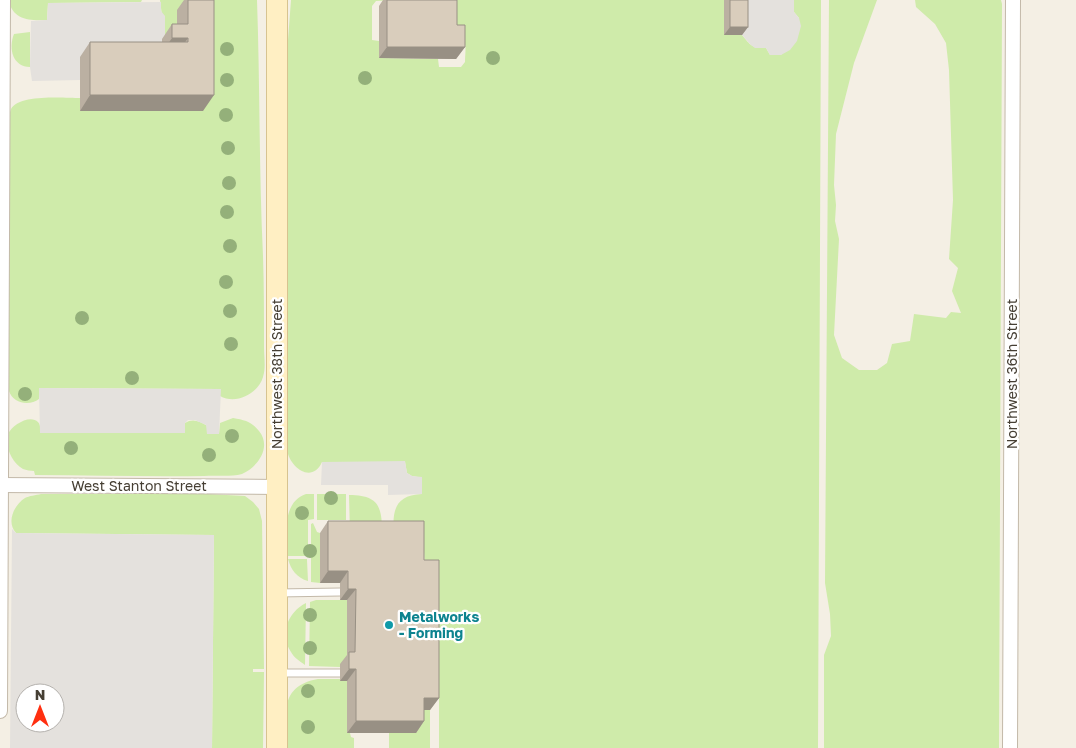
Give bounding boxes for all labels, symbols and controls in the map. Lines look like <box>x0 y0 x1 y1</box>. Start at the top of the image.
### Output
street label: Northwest 38th Street <box>268 299 285 449</box>
street label: Northwest 36th Street <box>1003 299 1020 449</box>
street label: West Stanton Street <box>71 477 207 494</box>
place label: Metalworks - Forming <box>399 608 479 641</box>
marker: Metalworks - Forming <box>383 619 395 631</box>
north arrow <box>15 683 65 733</box>
text: N <box>35 686 45 703</box>

